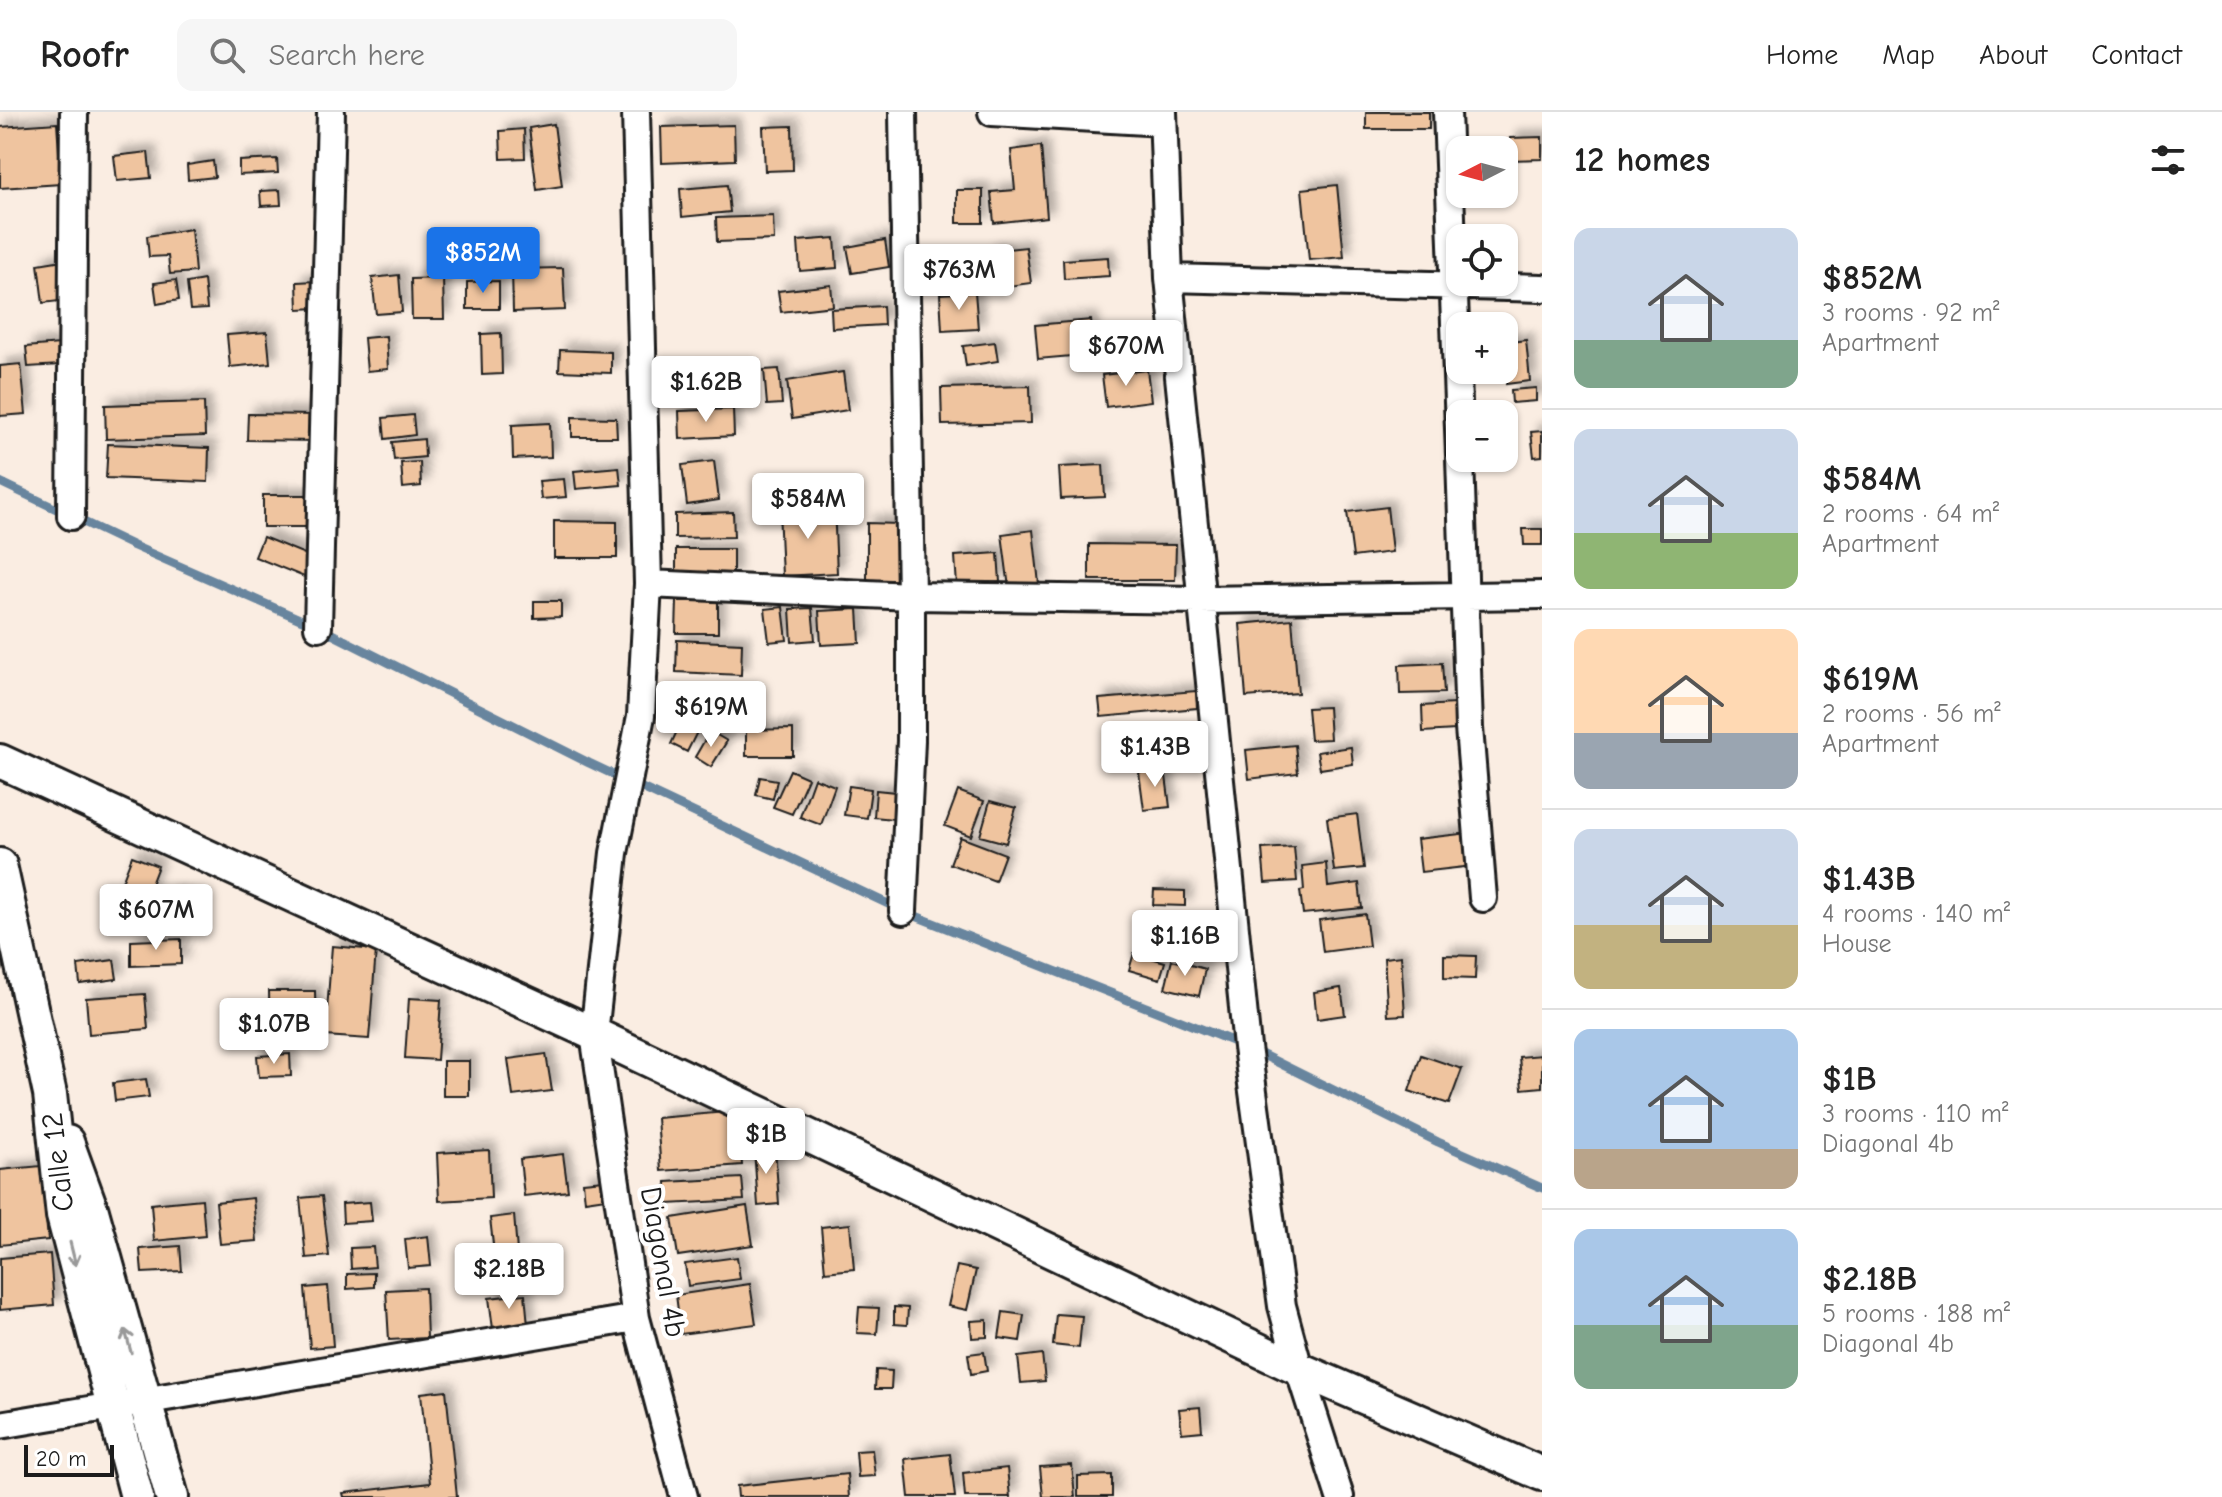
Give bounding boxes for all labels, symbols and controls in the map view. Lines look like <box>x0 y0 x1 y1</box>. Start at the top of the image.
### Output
search box <box>177 19 737 91</box>
text: Roofr <box>40 33 129 77</box>
icon: search <box>205 33 249 77</box>
text: Search here <box>269 38 425 73</box>
text: Home <box>1766 39 1838 71</box>
text: Map <box>1882 39 1935 71</box>
text: About <box>1979 39 2047 71</box>
text: Contact <box>2091 39 2182 71</box>
north arrow <box>1446 136 1518 208</box>
map controls <box>1446 136 1518 472</box>
icon: filters <box>2146 138 2190 182</box>
text: 12 homes <box>1574 140 1710 180</box>
button: locate <box>1446 224 1518 296</box>
pin: $852M <box>427 227 539 295</box>
text: $852M <box>445 238 521 268</box>
pin: $763M <box>903 244 1015 312</box>
text: $763M <box>922 255 996 285</box>
text: $852M <box>1822 258 1922 298</box>
icon: home <box>1638 260 1734 356</box>
text: 3 rooms · 92 m² <box>1822 298 2000 328</box>
button: + <box>1446 312 1518 384</box>
pin: $670M <box>1070 320 1182 388</box>
text: Apartment <box>1822 328 1938 358</box>
text: $670M <box>1088 331 1164 361</box>
pin: $1.62B <box>641 356 771 424</box>
text: $1.62B <box>669 367 743 397</box>
button: − <box>1446 400 1518 472</box>
text: $584M <box>1822 459 1921 499</box>
icon: home <box>1638 461 1734 557</box>
pin: $584M <box>752 473 864 541</box>
text: $584M <box>770 484 846 514</box>
text: 2 rooms · 64 m² <box>1822 499 1999 529</box>
text: Apartment <box>1822 529 1938 559</box>
text: $619M <box>1822 659 1919 699</box>
icon: home <box>1638 661 1734 757</box>
pin: $619M <box>655 681 767 749</box>
text: $619M <box>674 692 748 722</box>
text: 2 rooms · 56 m² <box>1822 699 2001 729</box>
pin: $1.43B <box>1090 721 1220 789</box>
text: Apartment <box>1822 729 1938 759</box>
text: $1.43B <box>1119 732 1191 762</box>
text: $1.43B <box>1822 859 1915 899</box>
icon: home <box>1638 861 1734 957</box>
pin: $607M <box>100 884 212 952</box>
text: $607M <box>118 895 194 925</box>
text: 4 rooms · 140 m² <box>1822 899 2010 929</box>
pin: $1.16B <box>1120 910 1250 978</box>
text: $1.16B <box>1150 921 1220 951</box>
text: House <box>1822 929 1892 959</box>
pin: $1.07B <box>209 998 339 1066</box>
text: $1.07B <box>237 1009 311 1039</box>
text: $1B <box>1822 1059 1877 1099</box>
icon: home <box>1638 1061 1734 1157</box>
text: 3 rooms · 110 m² <box>1822 1099 2009 1129</box>
pin: $1B <box>727 1108 805 1176</box>
street label: Calle 12 <box>35 1110 81 1214</box>
text: $1B <box>745 1119 787 1149</box>
text: Diagonal 4b <box>1822 1129 1954 1159</box>
street label: Diagonal 4b <box>633 1184 693 1340</box>
one-way arrow <box>66 1241 81 1267</box>
pin: $2.18B <box>444 1243 574 1311</box>
text: $2.18B <box>473 1254 545 1284</box>
text: $2.18B <box>1822 1259 1917 1299</box>
icon: home <box>1638 1261 1734 1357</box>
text: 5 rooms · 188 m² <box>1822 1299 2010 1329</box>
one-way arrow <box>120 1329 135 1354</box>
text: Diagonal 4b <box>1822 1329 1954 1359</box>
scale bar <box>24 1441 114 1477</box>
text: 20 m <box>36 1446 86 1472</box>

